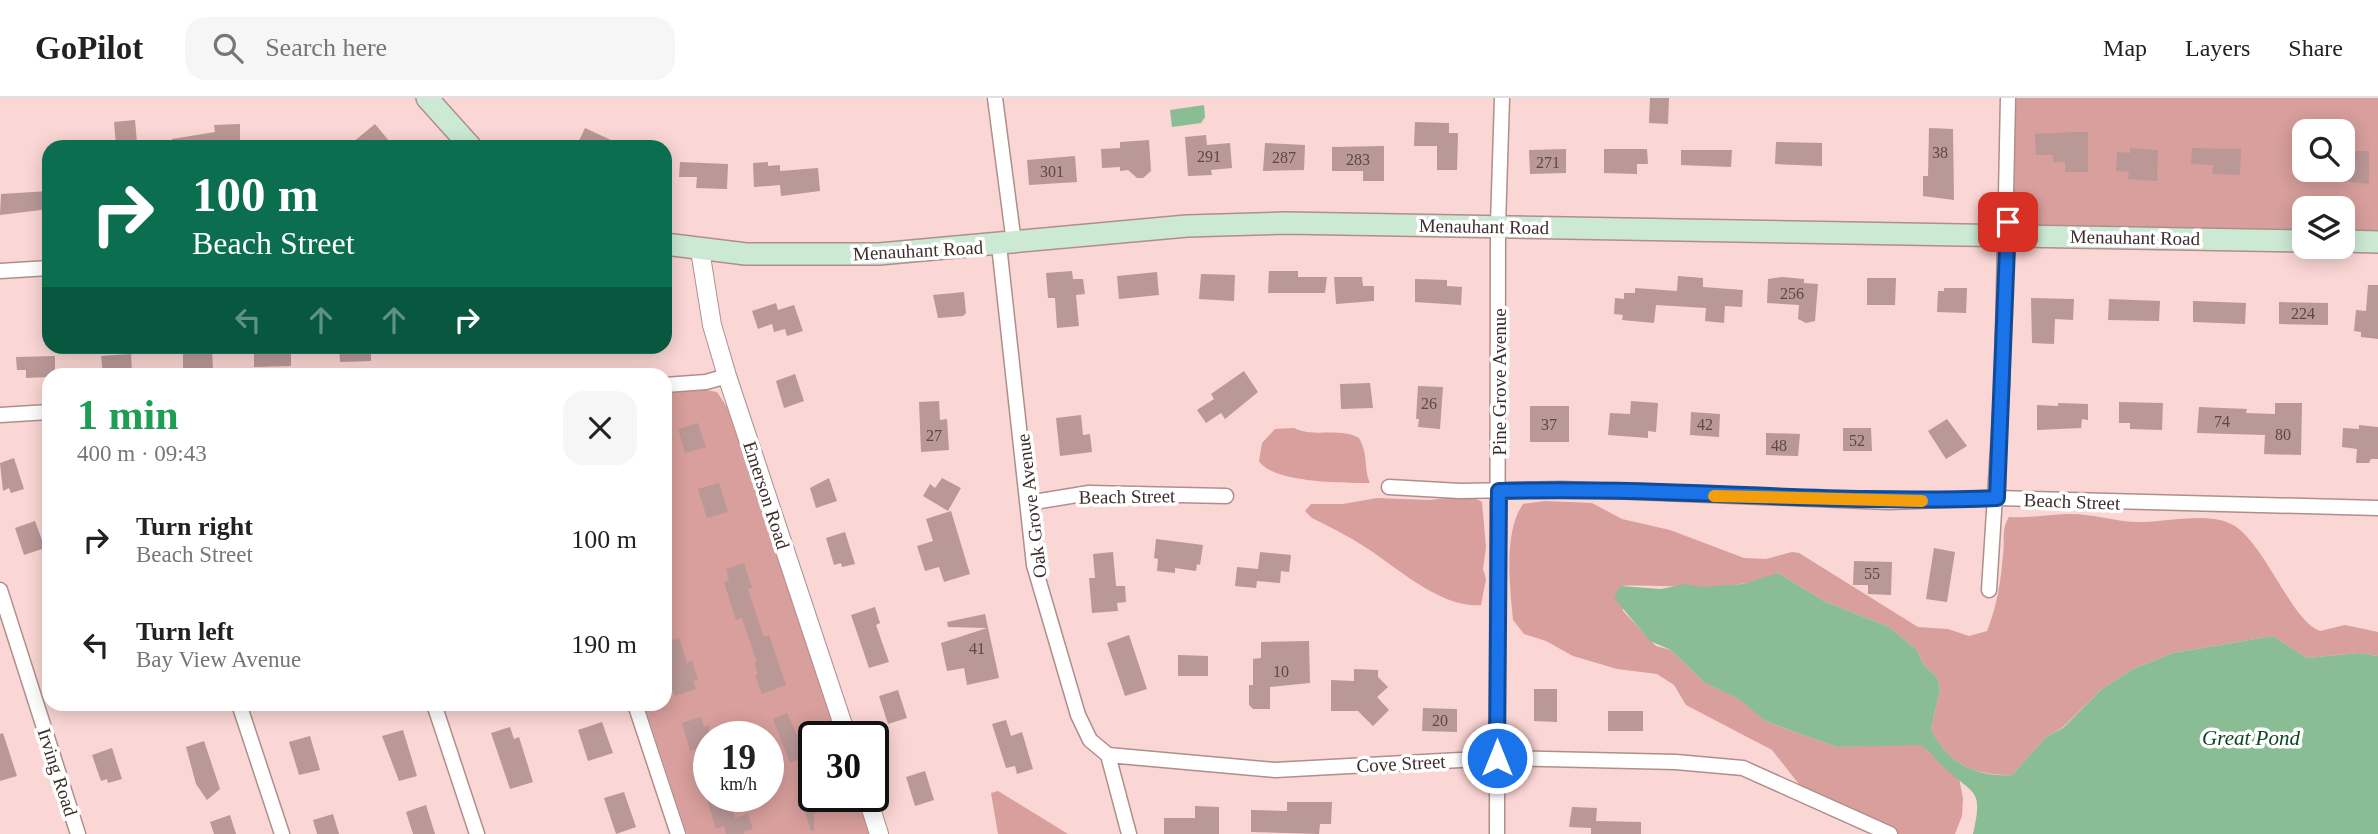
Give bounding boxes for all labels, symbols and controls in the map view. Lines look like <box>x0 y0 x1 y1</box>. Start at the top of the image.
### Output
search box <box>185 17 675 80</box>
icon: search <box>209 29 247 67</box>
text: GoPilot <box>35 30 143 66</box>
text: Search here <box>265 33 387 62</box>
text: Map <box>2103 35 2147 61</box>
text: Layers <box>2185 35 2250 61</box>
text: Share <box>2288 35 2343 61</box>
map controls <box>2292 119 2355 259</box>
button: search <box>2292 119 2355 182</box>
house number: 38 <box>1932 144 1948 161</box>
house number: 291 <box>1197 148 1221 165</box>
house number: 287 <box>1272 149 1296 166</box>
house number: 283 <box>1346 151 1370 168</box>
house number: 271 <box>1536 154 1560 171</box>
house number: 301 <box>1040 163 1064 180</box>
text: 100 m <box>192 167 319 222</box>
icon: right <box>77 168 168 259</box>
pin <box>1978 192 2038 252</box>
button: layers <box>2292 196 2355 259</box>
icon: arrive <box>1989 203 2027 241</box>
street label: Menauhant Road <box>1419 215 1550 238</box>
text: Beach Street <box>192 225 355 261</box>
street label: Menauhant Road <box>2070 226 2201 249</box>
street label: Menauhant Road <box>852 237 984 264</box>
house number: 256 <box>1780 285 1804 302</box>
icon: left <box>229 301 267 339</box>
icon: ahead <box>302 301 340 339</box>
icon: ahead <box>375 301 413 339</box>
icon: right <box>448 301 486 339</box>
house number: 224 <box>2291 305 2315 322</box>
street label: Pine Grove Avenue <box>1489 308 1510 456</box>
button: close <box>563 391 637 465</box>
text: 1 min <box>77 392 179 438</box>
house number: 26 <box>1421 395 1437 412</box>
house number: 74 <box>2214 413 2230 430</box>
house number: 37 <box>1541 416 1557 433</box>
house number: 42 <box>1697 416 1713 433</box>
house number: 80 <box>2275 426 2291 443</box>
house number: 27 <box>926 427 942 444</box>
house number: 52 <box>1849 432 1865 449</box>
street label: Oak Grove Avenue <box>1012 433 1051 579</box>
house number: 48 <box>1771 437 1787 454</box>
street label: Emerson Road <box>739 438 794 552</box>
text: 400 m · 09:43 <box>77 441 207 466</box>
street label: Beach Street <box>1079 485 1176 508</box>
street label: Beach Street <box>2023 489 2121 514</box>
text: Turn right <box>136 512 253 541</box>
icon: right <box>77 521 115 559</box>
text: 100 m <box>571 525 637 554</box>
text: Beach Street <box>136 542 253 567</box>
house number: 55 <box>1864 565 1880 582</box>
text: Turn left <box>136 617 234 646</box>
icon: left <box>77 626 115 664</box>
text: 190 m <box>571 630 637 659</box>
house number: 41 <box>969 640 985 657</box>
text: Bay View Avenue <box>136 647 301 672</box>
house number: 10 <box>1273 663 1289 680</box>
house number: 20 <box>1432 712 1448 729</box>
speed limit sign: 30 <box>798 721 889 812</box>
position arrow <box>1460 721 1534 795</box>
street label: Irving Road <box>33 725 82 819</box>
water label: Great Pond <box>2202 726 2300 750</box>
text: 19 <box>721 738 756 777</box>
street label: Cove Street <box>1356 751 1447 776</box>
text: km/h <box>720 774 757 794</box>

